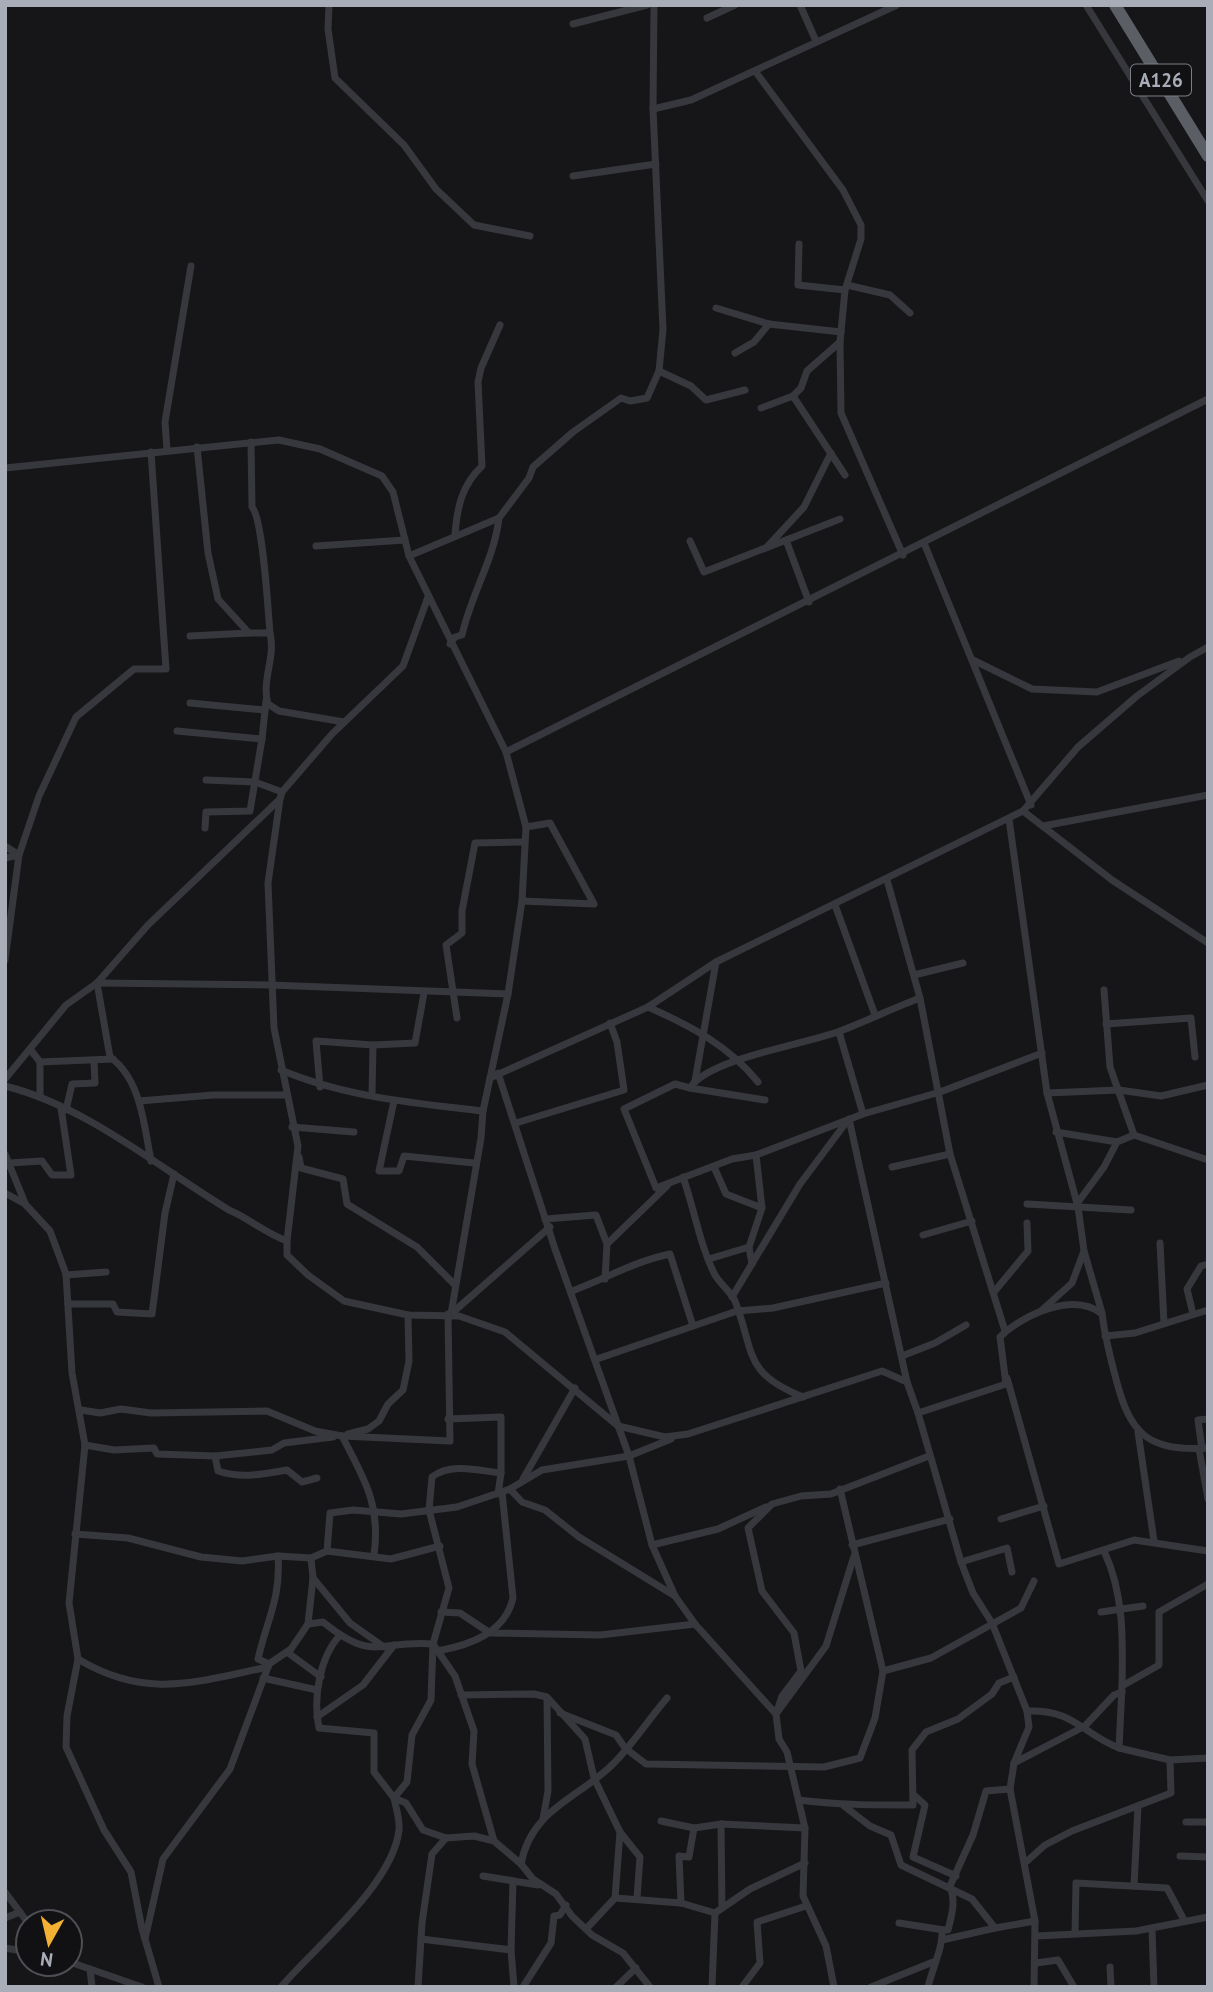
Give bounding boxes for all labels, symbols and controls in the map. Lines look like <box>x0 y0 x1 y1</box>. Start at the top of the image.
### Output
road number: A126 <box>1131 64 1191 96</box>
north arrow <box>14 1908 84 1978</box>
text: N <box>39 1947 54 1973</box>

